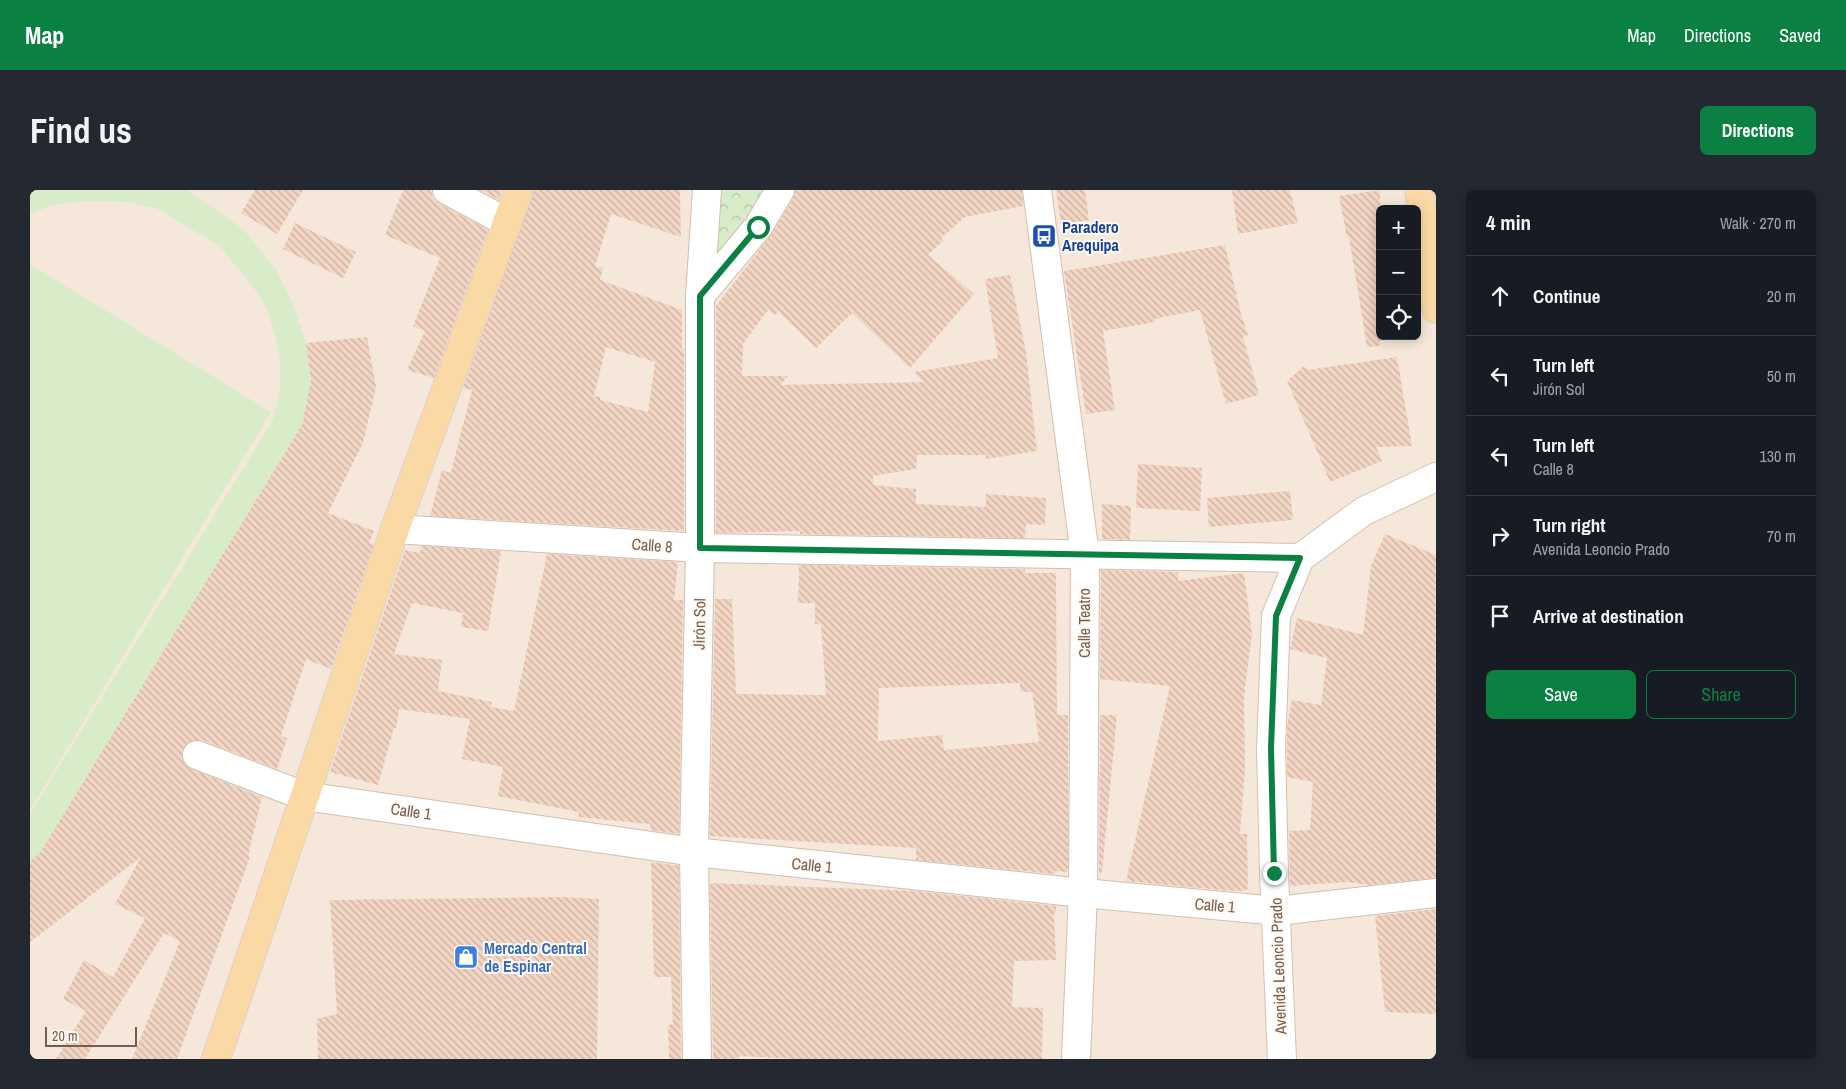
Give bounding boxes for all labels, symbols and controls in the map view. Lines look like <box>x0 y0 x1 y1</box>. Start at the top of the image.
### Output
text: Map <box>25 19 64 51</box>
text: Map <box>1627 23 1656 48</box>
text: Directions <box>1684 23 1751 48</box>
text: Saved <box>1779 23 1821 48</box>
button: Directions <box>1700 106 1816 155</box>
text: Find us <box>30 107 132 154</box>
map controls <box>1376 205 1421 340</box>
button: + <box>1376 205 1421 250</box>
text: 4 min <box>1486 208 1531 237</box>
text: Walk · 270 m <box>1720 212 1796 234</box>
route start <box>747 216 770 239</box>
place label: Paradero Arequipa <box>1062 216 1120 256</box>
bus stop icon: Paradero Arequipa <box>1031 223 1057 249</box>
button: − <box>1376 250 1421 295</box>
icon: ahead <box>1486 282 1514 310</box>
text: Continue <box>1533 283 1601 309</box>
text: 20 m <box>1767 285 1796 307</box>
button: locate <box>1376 295 1421 340</box>
text: Turn left <box>1533 352 1594 378</box>
icon: left <box>1486 362 1514 390</box>
text: 50 m <box>1767 365 1796 387</box>
text: Jirón Sol <box>1533 378 1585 400</box>
text: Turn left <box>1533 432 1594 458</box>
icon: left <box>1486 442 1514 470</box>
text: 130 m <box>1760 445 1796 467</box>
text: Calle 8 <box>1533 458 1574 480</box>
text: Turn right <box>1533 512 1605 538</box>
icon: right <box>1486 522 1514 550</box>
text: 70 m <box>1767 525 1796 547</box>
street label: Calle 8 <box>631 533 673 557</box>
text: Avenida Leoncio Prado <box>1533 538 1670 560</box>
street label: Calle Teatro <box>1073 588 1095 658</box>
street label: Jirón Sol <box>688 598 710 650</box>
icon: arrive <box>1486 602 1514 630</box>
text: Arrive at destination <box>1533 603 1684 629</box>
button: Save <box>1486 670 1636 719</box>
button: Share <box>1646 670 1796 719</box>
street label: Calle 1 <box>389 797 433 825</box>
street label: Calle 1 <box>791 852 834 878</box>
route end <box>1263 862 1286 885</box>
street label: Calle 1 <box>1194 892 1237 918</box>
street label: Avenida Leoncio Prado <box>1265 897 1291 1036</box>
place label: Mercado Central de Espinar <box>484 937 587 977</box>
shop icon: Mercado Central de Espinar <box>453 944 479 970</box>
scale bar <box>45 1024 138 1047</box>
text: 20 m <box>52 1027 78 1045</box>

